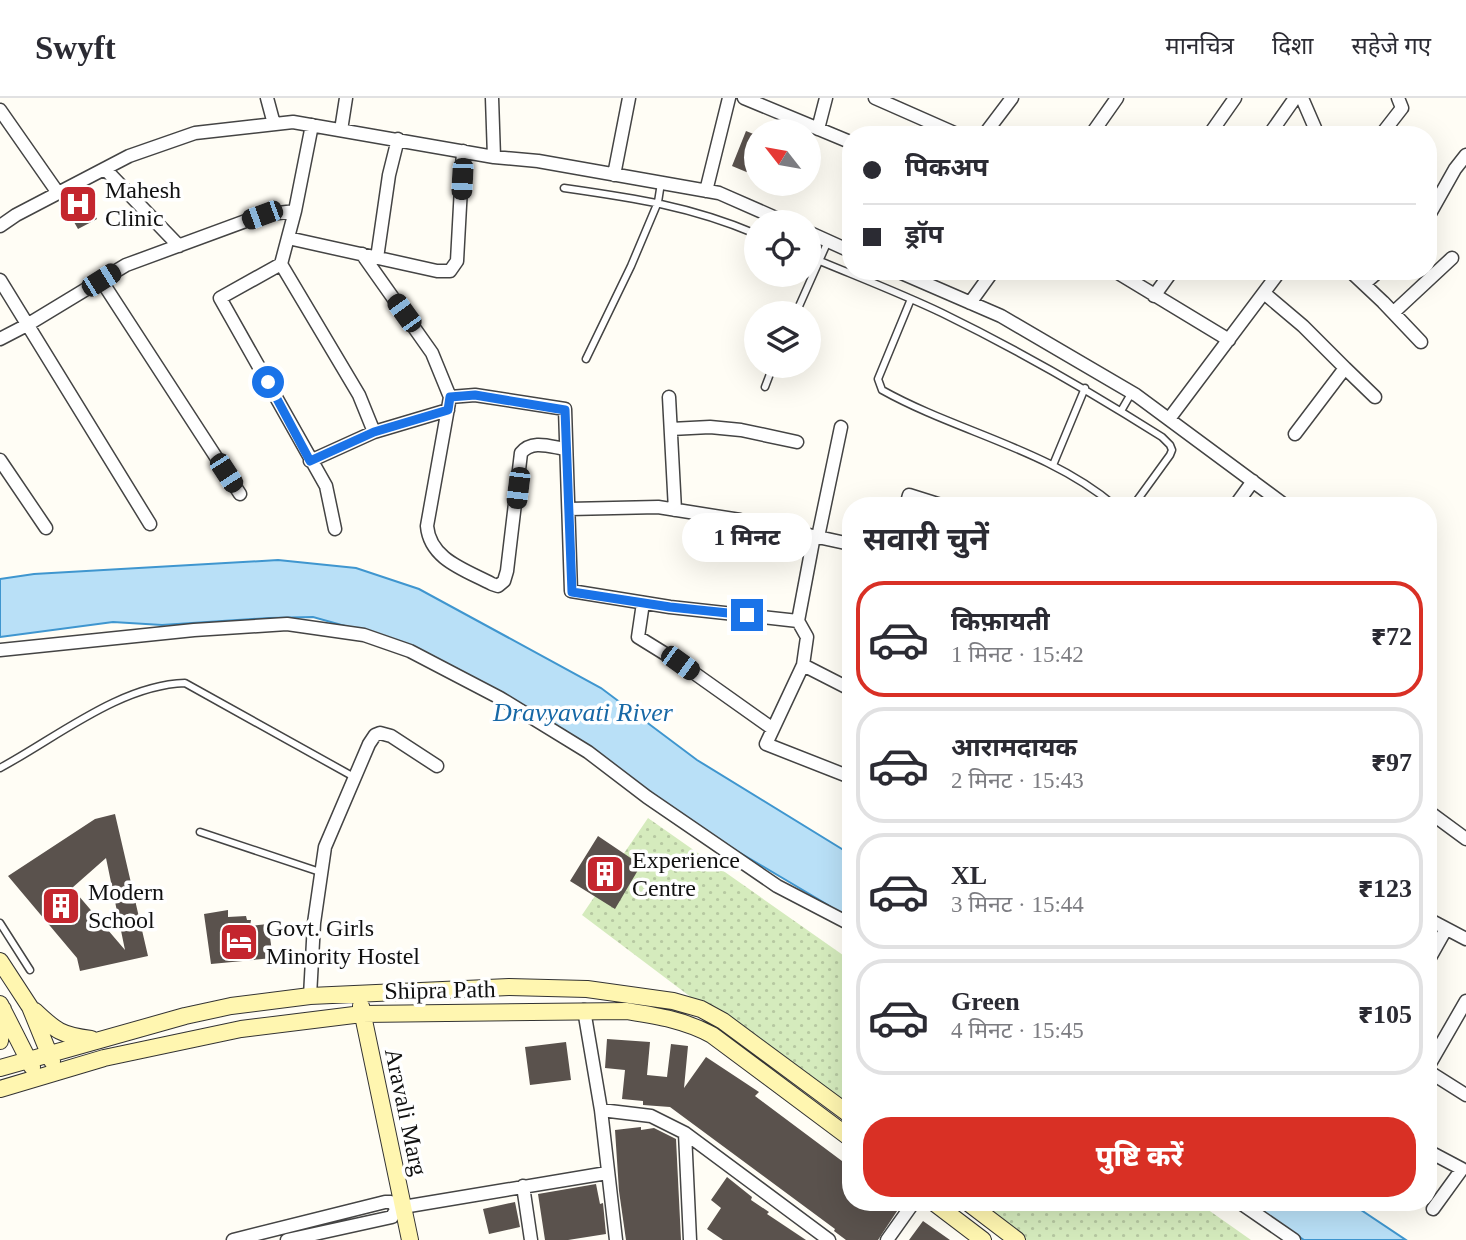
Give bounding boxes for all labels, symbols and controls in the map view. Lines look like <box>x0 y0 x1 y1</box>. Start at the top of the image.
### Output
text: Swyft <box>35 30 116 66</box>
text: मानचित्र <box>1165 33 1234 59</box>
text: दिशा <box>1272 33 1313 59</box>
text: सहेजे गए <box>1351 33 1431 59</box>
north arrow <box>744 119 821 196</box>
map controls <box>744 119 821 378</box>
text: पिकअप <box>905 153 988 182</box>
car <box>451 157 474 201</box>
place label: Mahesh Clinic <box>105 177 181 231</box>
hospital icon: Mahesh Clinic <box>57 183 99 225</box>
car <box>239 198 286 232</box>
button: locate <box>744 210 821 287</box>
text: ड्रॉप <box>905 220 943 249</box>
car <box>78 260 125 300</box>
car <box>384 290 425 336</box>
button: layers <box>744 301 821 378</box>
route start <box>252 366 284 398</box>
car <box>206 450 247 496</box>
car <box>506 466 531 510</box>
callout: 1 मिनट <box>682 514 812 562</box>
text: सवारी चुनें <box>863 521 989 557</box>
text: 1 मिनट <box>714 525 780 550</box>
route end <box>731 599 763 631</box>
text: किफ़ायती <box>951 607 1050 636</box>
icon: car <box>867 608 930 671</box>
text: ₹72 <box>1371 622 1412 651</box>
car <box>657 642 704 684</box>
text: 1 मिनट · 15:42 <box>951 642 1084 667</box>
water label: Dravyavati River <box>492 698 674 727</box>
text: आरामदायक <box>951 733 1077 762</box>
icon: car <box>867 734 930 797</box>
text: ₹97 <box>1371 748 1412 777</box>
text: 2 मिनट · 15:43 <box>951 768 1084 793</box>
place label: Experience Centre <box>632 847 740 901</box>
building icon: Experience Centre <box>584 853 626 895</box>
icon: car <box>867 860 930 923</box>
text: XL <box>951 861 987 890</box>
text: ₹123 <box>1358 874 1412 903</box>
place label: Modern School <box>88 879 164 933</box>
building icon: Modern School <box>40 885 82 927</box>
text: 3 मिनट · 15:44 <box>951 892 1084 917</box>
place label: Govt. Girls Minority Hostel <box>266 915 420 969</box>
hotel icon: Govt. Girls Minority Hostel <box>218 921 260 963</box>
street label: Shipra Path <box>384 976 496 1004</box>
icon: car <box>867 986 930 1049</box>
text: Green <box>951 987 1020 1016</box>
text: ₹105 <box>1358 1000 1412 1029</box>
text: 4 मिनट · 15:45 <box>951 1018 1084 1043</box>
street label: Aravali Marg <box>380 1046 432 1178</box>
button: पुष्टि करें <box>863 1117 1416 1197</box>

